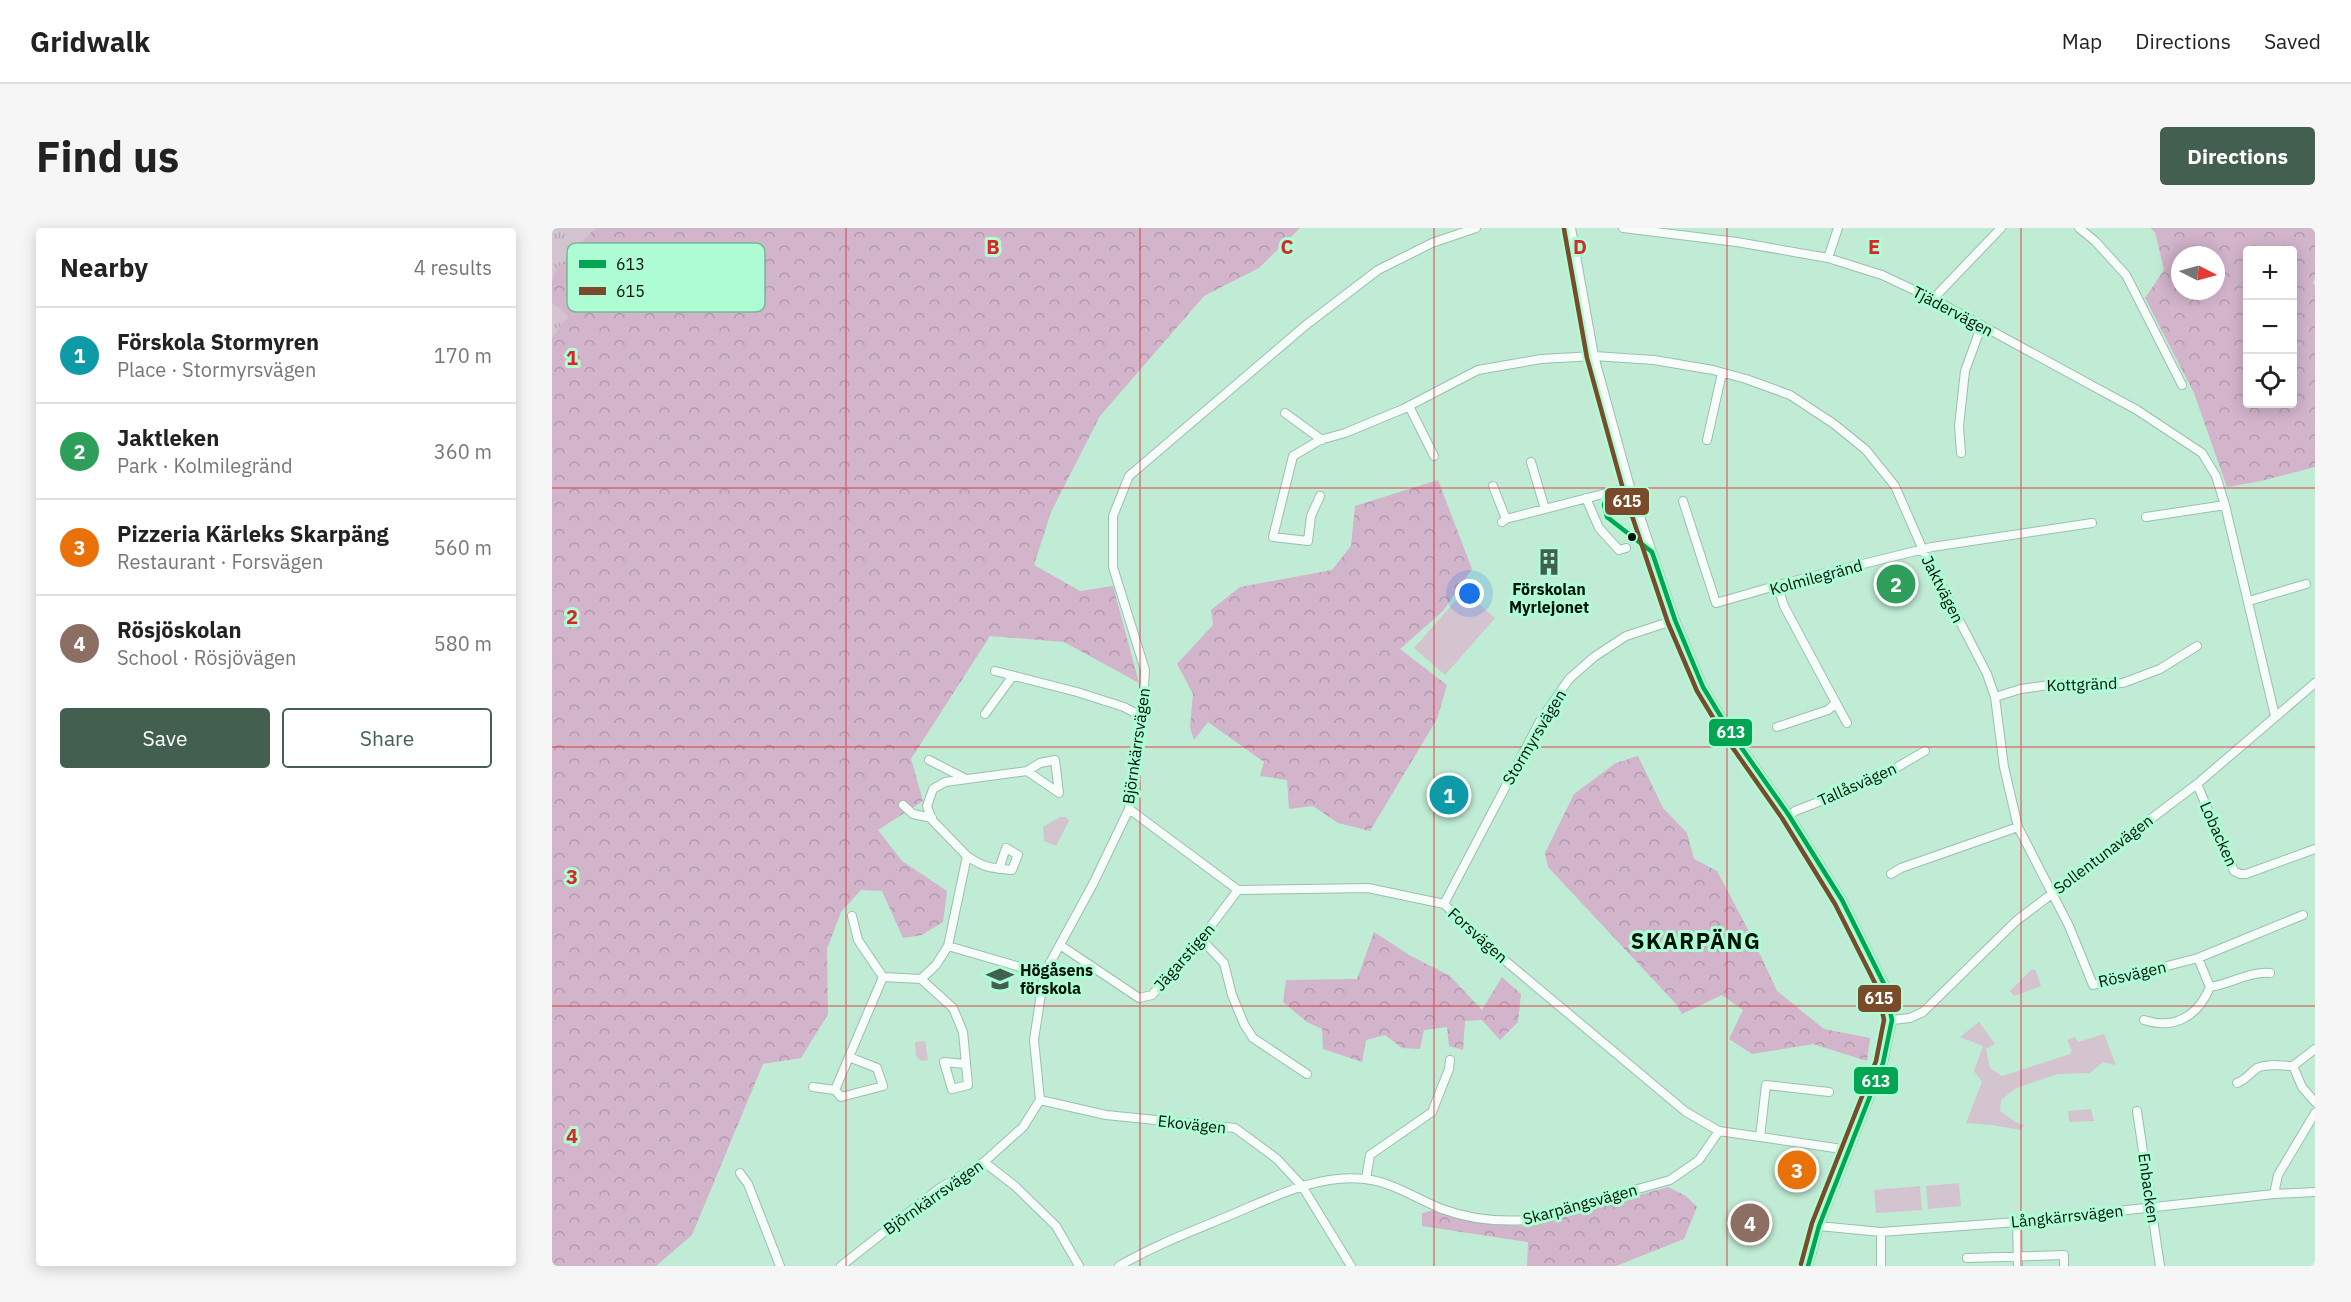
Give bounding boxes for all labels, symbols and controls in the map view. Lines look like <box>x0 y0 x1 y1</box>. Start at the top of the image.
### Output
text: Gridwalk <box>30 23 150 60</box>
text: Map <box>2062 27 2102 55</box>
text: Directions <box>2135 27 2231 55</box>
text: Saved <box>2264 27 2321 55</box>
button: Directions <box>2160 127 2315 185</box>
text: Find us <box>36 129 179 184</box>
text: B <box>986 233 1000 260</box>
text: C <box>1280 233 1294 260</box>
text: D <box>1573 233 1587 260</box>
text: E <box>1868 233 1880 260</box>
legend <box>567 243 765 312</box>
north arrow <box>2171 246 2225 300</box>
map controls <box>2243 246 2297 408</box>
button: + <box>2243 246 2297 300</box>
text: Nearby <box>60 250 148 284</box>
text: 4 results <box>414 254 492 281</box>
text: 613 <box>616 254 645 274</box>
text: 615 <box>616 281 645 301</box>
street label: Tjädervägen <box>1909 281 1997 341</box>
button: − <box>2243 300 2297 354</box>
text: Förskola Stormyren <box>117 327 319 356</box>
text: 1 <box>74 342 86 369</box>
text: 170 m <box>434 342 492 369</box>
text: 1 <box>566 344 578 371</box>
button: locate <box>2243 354 2297 408</box>
text: Place · Stormyrsvägen <box>117 356 316 383</box>
text: Jaktleken <box>117 423 219 452</box>
text: 2 <box>74 438 86 465</box>
text: 360 m <box>434 438 492 465</box>
text: Park · Kolmilegränd <box>117 452 293 479</box>
line badge: 615 <box>1604 487 1650 516</box>
text: 615 <box>1613 491 1642 511</box>
text: Pizzeria Kärleks Skarpäng <box>117 519 389 548</box>
unlabelled marker <box>1626 531 1638 543</box>
text: 3 <box>74 534 86 561</box>
text: 560 m <box>434 534 492 561</box>
building icon: Förskolan Myrlejonet <box>1534 547 1564 577</box>
text: Restaurant · Forsvägen <box>117 548 323 575</box>
street label: Jaktvägen <box>1917 552 1969 626</box>
street label: Kolmilegränd <box>1767 555 1865 599</box>
pin: 2 <box>1876 562 1916 606</box>
your location <box>1455 579 1484 608</box>
place label: Förskolan Myrlejonet <box>1509 579 1589 617</box>
text: 2 <box>566 603 578 630</box>
text: Rösjöskolan <box>117 615 242 644</box>
text: 4 <box>74 630 86 657</box>
text: 580 m <box>434 630 492 657</box>
text: School · Rösjövägen <box>117 644 296 671</box>
street label: Kottgränd <box>2046 673 2118 695</box>
street label: Stormyrsvägen <box>1498 686 1570 788</box>
street label: Björnkärrsvägen <box>1118 687 1154 805</box>
button: Save <box>60 708 270 768</box>
button: Share <box>282 708 492 768</box>
line badge: 613 <box>1708 718 1753 747</box>
text: 613 <box>1717 722 1745 742</box>
street label: Tallåsvägen <box>1815 758 1899 810</box>
pin: 1 <box>1430 772 1468 818</box>
street label: Lobacken <box>2196 799 2242 869</box>
street label: Sollentunavägen <box>2049 810 2157 898</box>
text: 3 <box>566 863 578 890</box>
street label: Forsvägen <box>1444 903 1512 967</box>
street label: Jägarstigen <box>1149 919 1219 995</box>
district label: SKARPÄNG <box>1631 926 1761 955</box>
street label: Rösvägen <box>2096 956 2168 992</box>
place label: Högåsens förskola <box>1020 960 1093 998</box>
school or university icon: Högåsens förskola <box>985 964 1015 994</box>
line badge: 615 <box>1857 984 1902 1013</box>
text: 615 <box>1865 988 1894 1008</box>
line badge: 613 <box>1853 1066 1899 1095</box>
text: 613 <box>1862 1071 1890 1091</box>
street label: Ekovägen <box>1157 1110 1227 1138</box>
text: 4 <box>566 1122 578 1149</box>
pin: 3 <box>1778 1148 1816 1192</box>
street label: Enbacken <box>2134 1152 2164 1224</box>
street label: Björnkärrsvägen <box>879 1155 987 1239</box>
street label: Skarpängsvägen <box>1521 1179 1639 1229</box>
pin: 4 <box>1730 1200 1770 1246</box>
street label: Långkärrsvägen <box>2010 1200 2124 1232</box>

